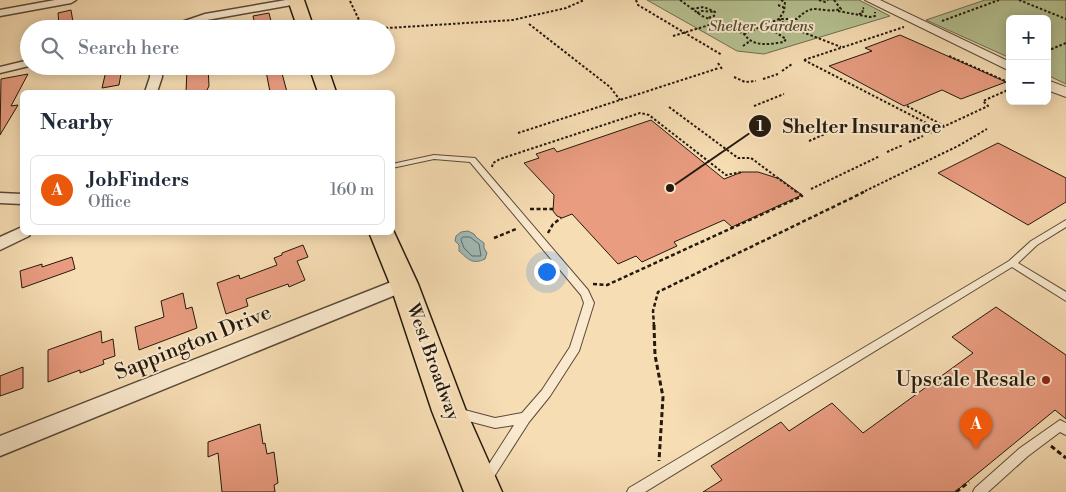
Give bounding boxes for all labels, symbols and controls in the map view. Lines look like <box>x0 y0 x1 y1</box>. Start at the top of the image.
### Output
map controls <box>1006 15 1051 105</box>
button: + <box>1006 15 1051 60</box>
park label: Shelter Gardens <box>708 17 814 36</box>
search box <box>20 20 395 75</box>
icon: search <box>38 34 66 62</box>
text: Search here <box>78 36 179 60</box>
button: − <box>1006 60 1051 105</box>
callout: Shelter Insurance <box>748 109 952 143</box>
text: Nearby <box>40 110 113 136</box>
text: Shelter Insurance <box>783 115 941 139</box>
text: 1 <box>756 117 764 136</box>
text: JobFinders <box>88 168 189 192</box>
text: A <box>51 180 63 200</box>
text: 160 m <box>330 180 374 200</box>
text: Office <box>88 192 131 212</box>
your location <box>534 259 560 285</box>
street label: Sappington Drive <box>111 300 275 386</box>
street label: West Broadway <box>401 300 465 424</box>
place label: Upscale Resale <box>896 367 1036 393</box>
marker: Upscale Resale <box>1040 374 1052 386</box>
pin: A <box>960 408 992 449</box>

